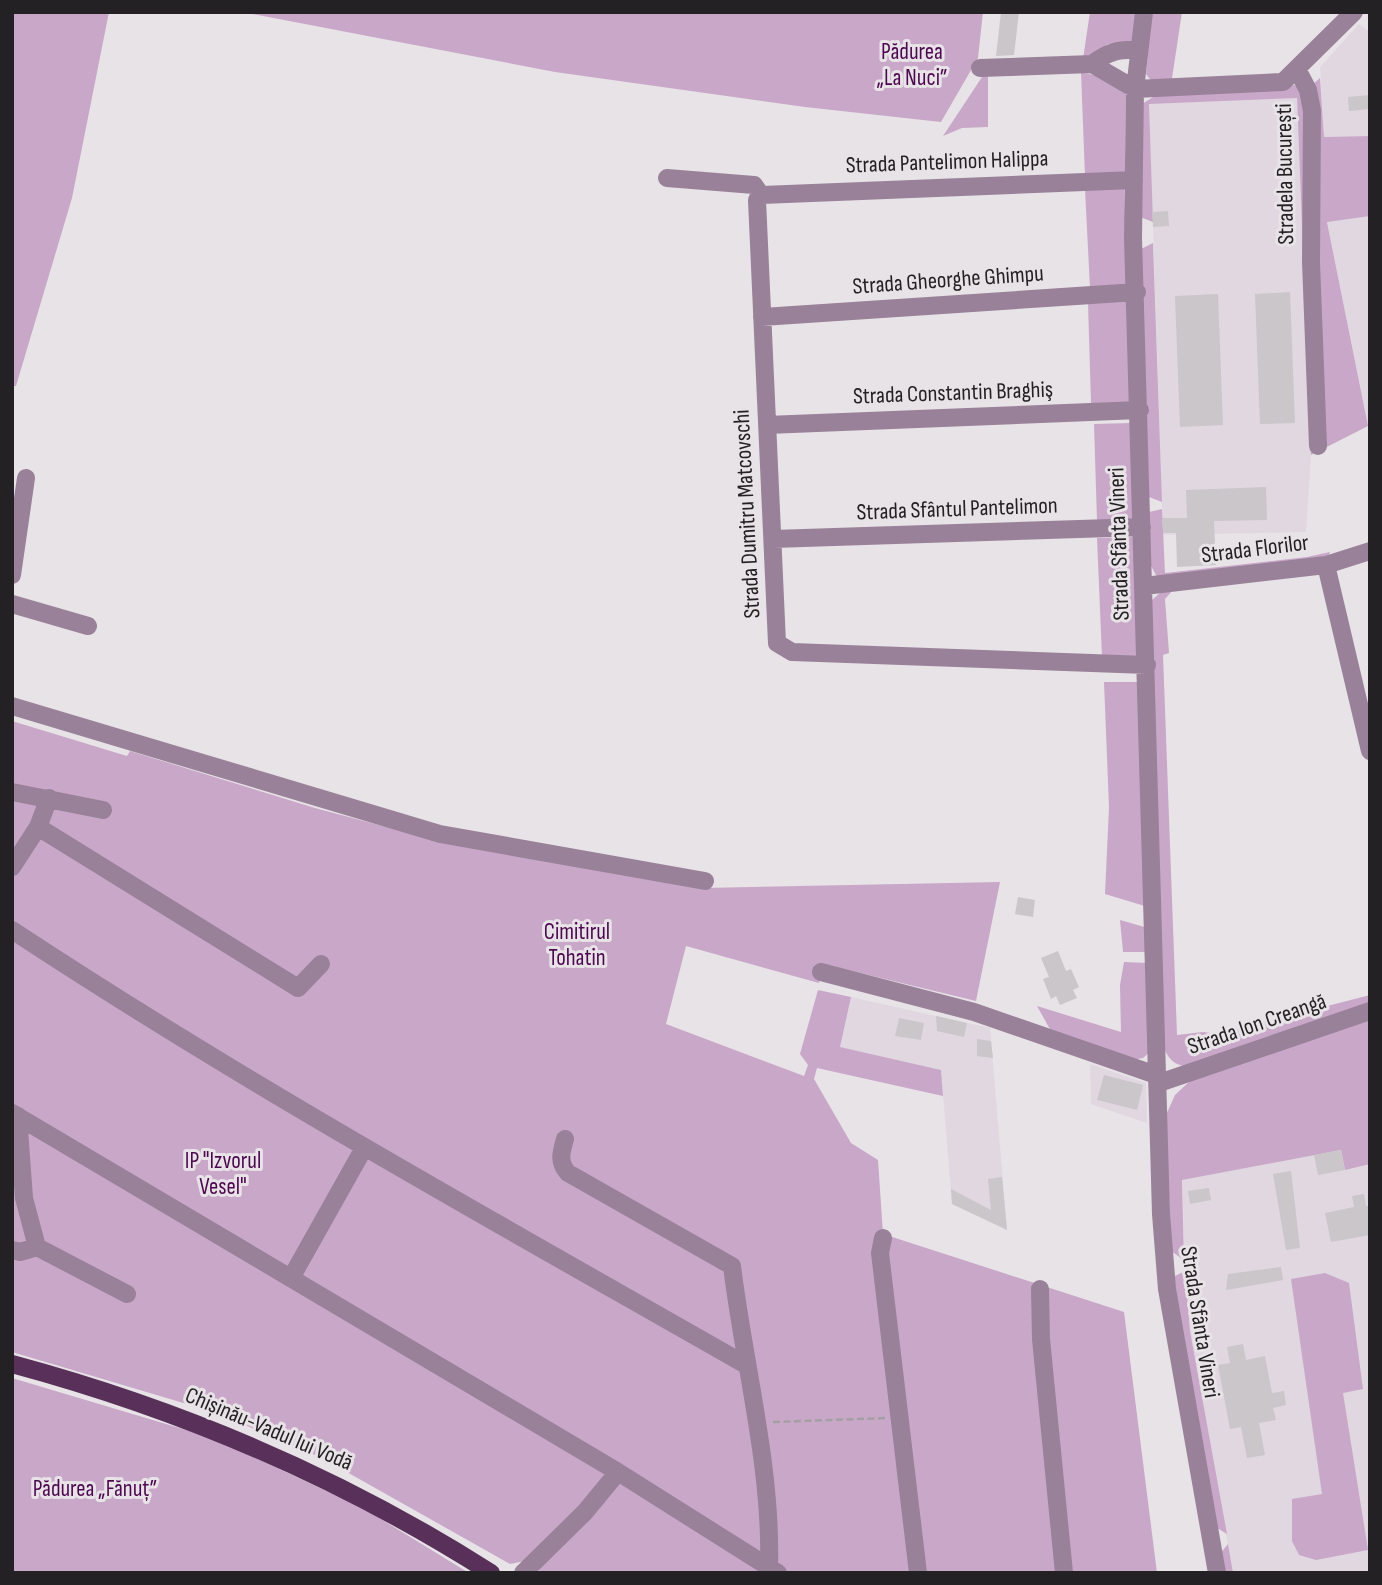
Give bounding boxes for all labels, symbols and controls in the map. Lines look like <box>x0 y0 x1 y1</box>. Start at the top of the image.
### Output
park label: Pădurea „La Nuci” <box>877 38 947 92</box>
street label: Stradela București <box>1270 103 1300 245</box>
street label: Strada Pantelimon Halippa <box>845 144 1049 180</box>
street label: Strada Gheorghe Ghimpu <box>851 259 1045 301</box>
street label: Strada Constantin Braghiş <box>853 376 1053 410</box>
street label: Strada Dumitru Matcovschi <box>728 409 766 619</box>
street label: Strada Sfânta Vineri <box>1102 467 1136 621</box>
street label: Strada Sfântul Pantelimon <box>856 491 1058 527</box>
street label: Strada Florilor <box>1200 528 1311 569</box>
park label: Cimitirul Tohatin <box>544 918 610 972</box>
street label: Strada Ion Creangă <box>1184 987 1330 1061</box>
park label: IP "Izvorul Vesel" <box>185 1147 261 1201</box>
street label: Strada Sfânta Vineri <box>1174 1244 1226 1400</box>
street label: Chișinău-Vadul lui Vodă <box>181 1381 357 1477</box>
park label: Pădurea „Fănuț” <box>33 1475 157 1503</box>

